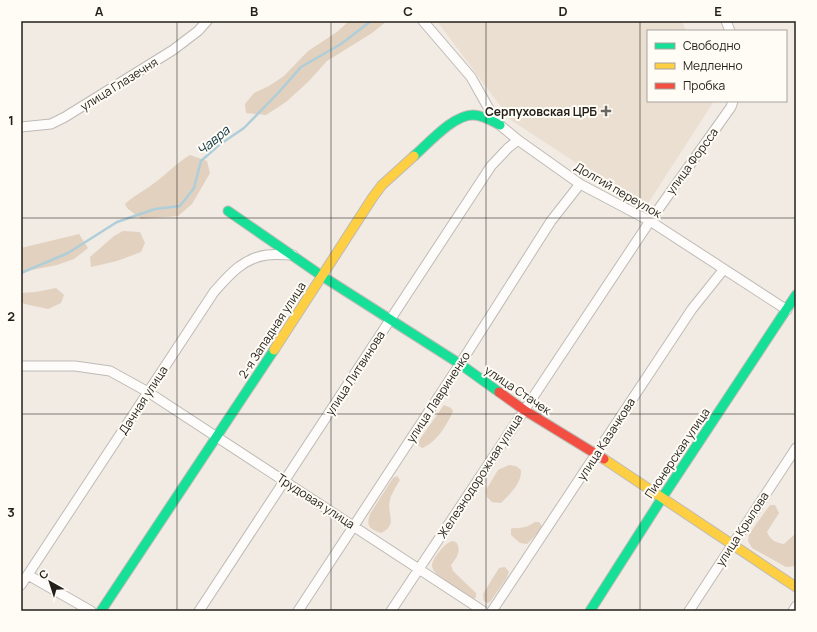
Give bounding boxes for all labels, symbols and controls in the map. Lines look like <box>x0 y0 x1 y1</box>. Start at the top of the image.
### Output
text: A <box>95 2 104 20</box>
text: B <box>250 2 258 20</box>
text: C <box>403 2 413 20</box>
text: D <box>558 2 568 20</box>
text: E <box>714 2 722 20</box>
legend <box>647 30 787 102</box>
text: Свободно <box>683 37 741 54</box>
street label: улица Глазечня <box>77 53 161 115</box>
text: Медленно <box>683 57 743 74</box>
text: Пробка <box>683 77 725 94</box>
place label: Серпуховская ЦРБ <box>485 103 597 120</box>
marker: Серпуховская ЦРБ <box>600 105 612 117</box>
text: 1 <box>8 111 14 129</box>
water label: Чавра <box>193 121 234 159</box>
street label: улица Форсса <box>662 124 722 198</box>
street label: Долгий переулок <box>571 158 666 222</box>
street label: 2-я Западная улица <box>234 278 310 382</box>
text: 2 <box>7 307 15 325</box>
street label: улица Литвинова <box>321 327 389 419</box>
street label: улица Лавриненко <box>402 348 474 446</box>
street label: улица Стачек <box>481 361 555 419</box>
street label: Дачная улица <box>114 362 172 438</box>
street label: улица Казачкова <box>573 394 639 484</box>
street label: Пионерская улица <box>640 404 714 502</box>
street label: Железнодорожная улица <box>433 411 527 541</box>
street label: Трудовая улица <box>274 469 358 533</box>
street label: улица Крылова <box>712 488 772 570</box>
text: 3 <box>7 503 15 521</box>
north arrow <box>30 562 70 602</box>
text: С <box>36 565 51 582</box>

